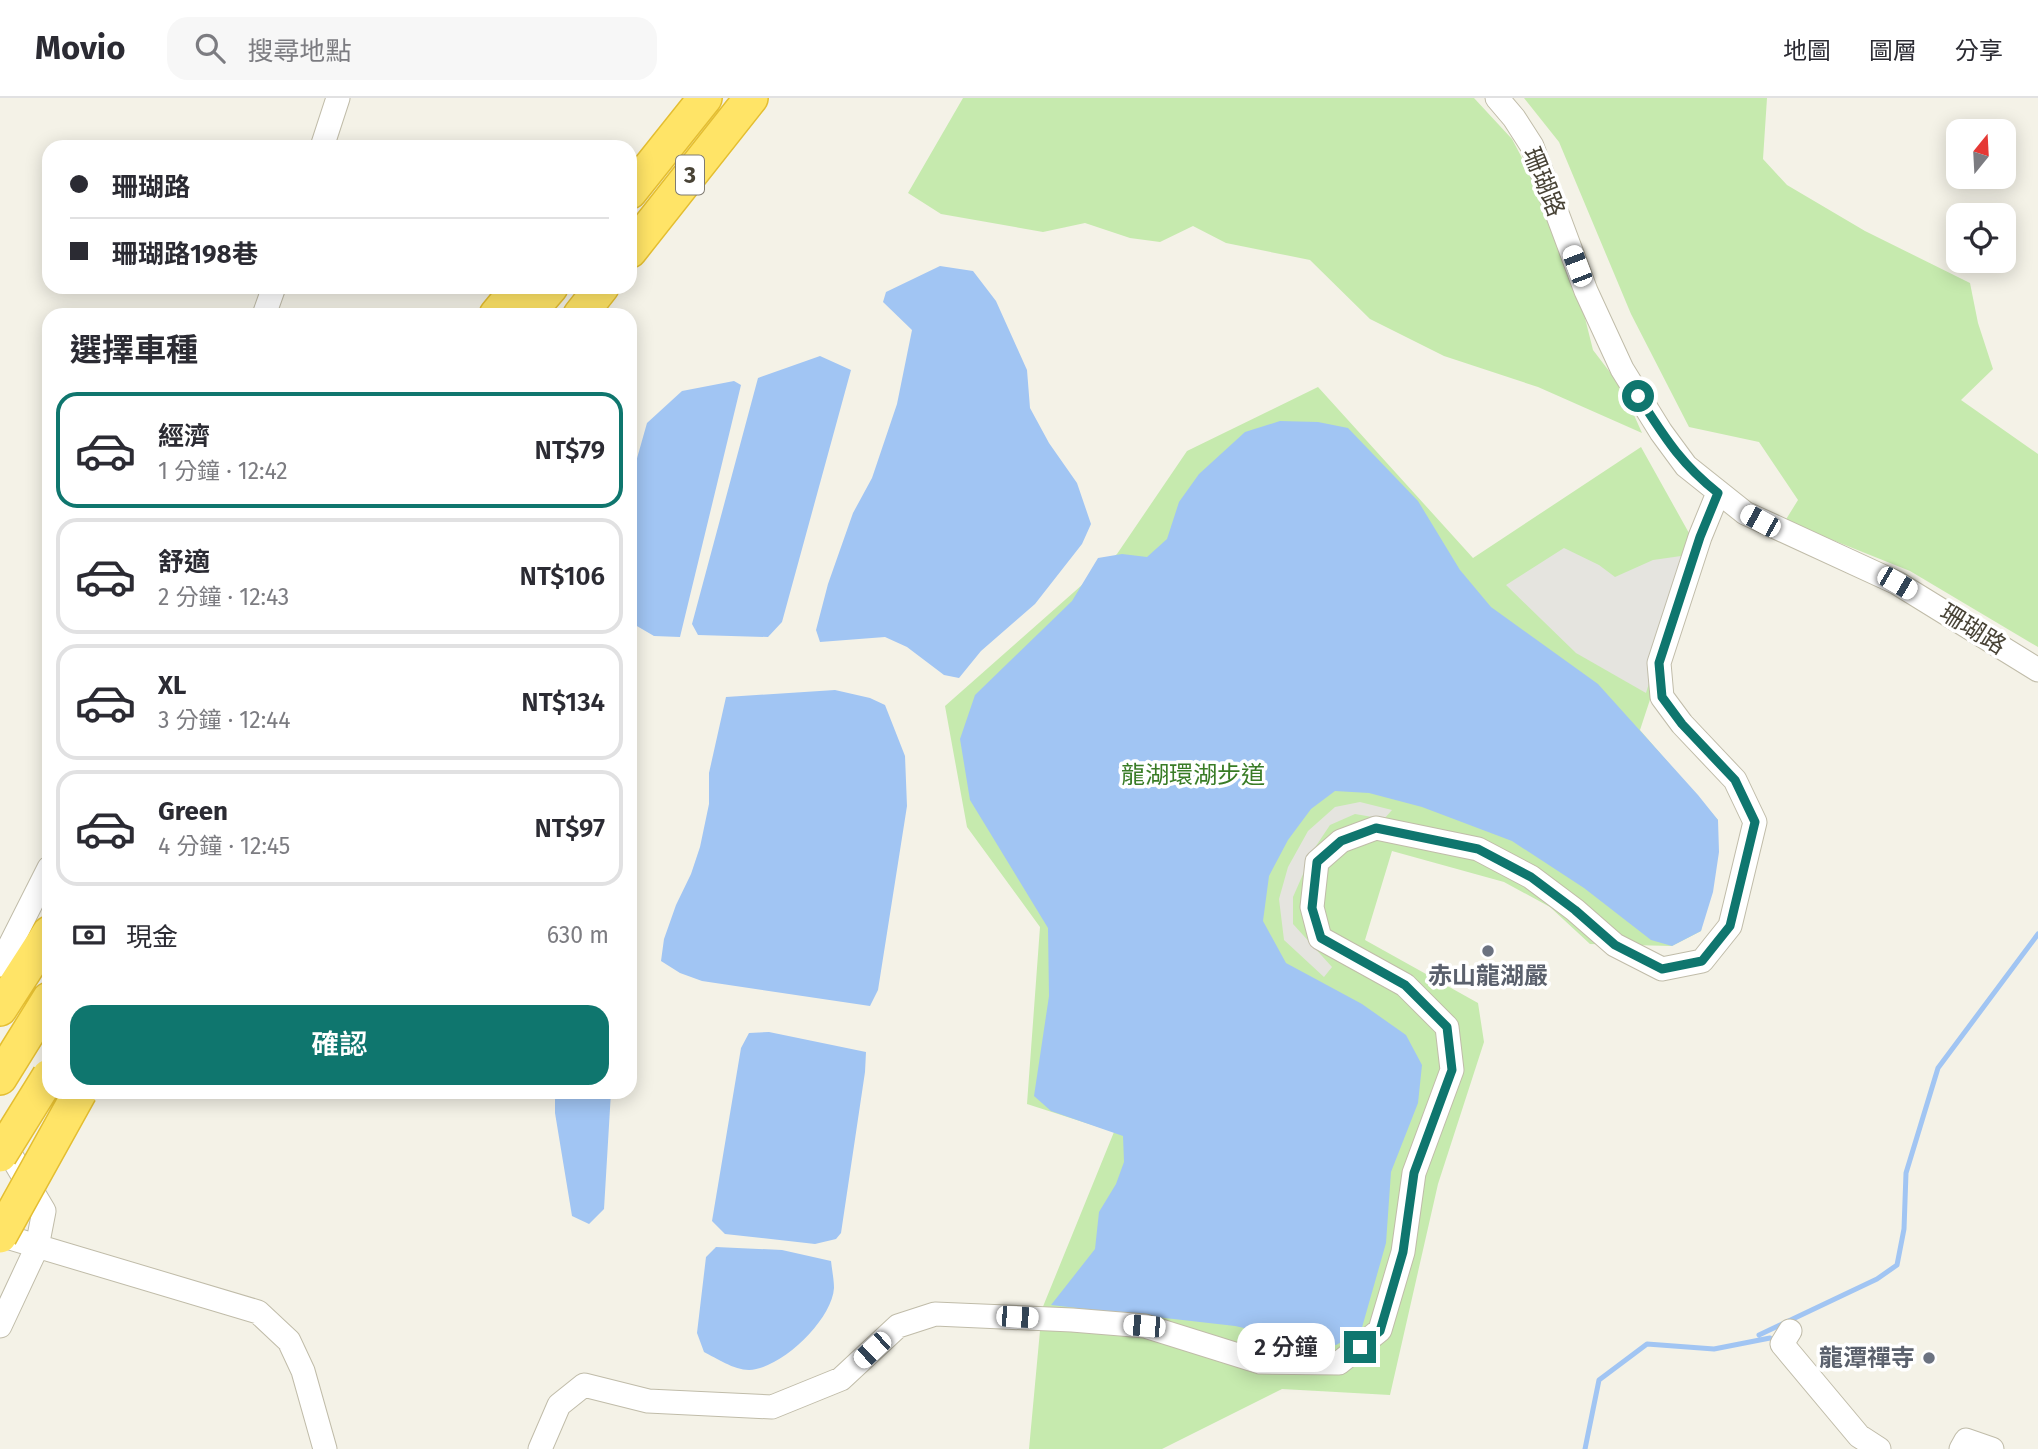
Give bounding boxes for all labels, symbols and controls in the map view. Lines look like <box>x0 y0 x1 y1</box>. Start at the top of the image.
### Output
search box <box>167 17 657 80</box>
text: Movio <box>35 28 125 68</box>
icon: search <box>191 29 229 67</box>
text: 搜尋地點 <box>247 36 351 67</box>
text: 地圖 <box>1783 37 1831 65</box>
text: 圖層 <box>1869 37 1917 65</box>
text: 分享 <box>1955 37 2003 65</box>
north arrow <box>1946 119 2016 189</box>
map controls <box>1946 119 2016 273</box>
street label: 珊瑚路 <box>1518 143 1570 221</box>
road number: 3 <box>676 156 704 194</box>
text: 珊瑚路 <box>112 172 190 203</box>
button: locate <box>1946 203 2016 273</box>
text: 珊瑚路198巷 <box>112 239 258 270</box>
car <box>1560 243 1595 289</box>
text: 選擇車種 <box>70 331 198 369</box>
route start <box>1622 380 1654 412</box>
icon: car <box>74 419 137 482</box>
text: 經濟 <box>158 421 210 452</box>
text: NT$79 <box>535 435 605 466</box>
text: 1 分鐘 · 12:42 <box>158 457 288 485</box>
car <box>1737 502 1784 540</box>
icon: car <box>74 545 137 608</box>
text: 舒適 <box>158 547 210 578</box>
text: NT$106 <box>520 561 605 592</box>
car <box>1874 563 1921 603</box>
text: 2 分鐘 · 12:43 <box>158 583 289 611</box>
street label: 珊瑚路 <box>1935 598 2011 660</box>
text: XL <box>158 670 186 701</box>
icon: car <box>74 671 137 734</box>
text: NT$134 <box>521 687 605 718</box>
text: 3 分鐘 · 12:44 <box>158 706 291 734</box>
park label: 龍湖環湖步道 <box>1121 761 1265 789</box>
text: Green <box>158 796 228 827</box>
icon: car <box>74 797 137 860</box>
text: NT$97 <box>534 813 605 844</box>
text: 4 分鐘 · 12:45 <box>158 832 290 860</box>
icon: cash <box>70 916 108 954</box>
text: 630 m <box>547 921 609 949</box>
text: 現金 <box>126 922 178 953</box>
marker: 赤山龍湖嚴 <box>1480 943 1496 959</box>
place label: 赤山龍湖嚴 <box>1428 962 1548 990</box>
button: 確認 <box>70 1005 609 1085</box>
car <box>996 1305 1039 1329</box>
car <box>1123 1314 1166 1338</box>
callout: 2 分鐘 <box>1238 1322 1336 1372</box>
car <box>850 1328 895 1372</box>
route end <box>1344 1331 1376 1363</box>
text: 2 分鐘 <box>1254 1333 1318 1361</box>
place label: 龍潭禪寺 <box>1819 1344 1915 1372</box>
marker: 龍潭禪寺 <box>1921 1350 1937 1366</box>

